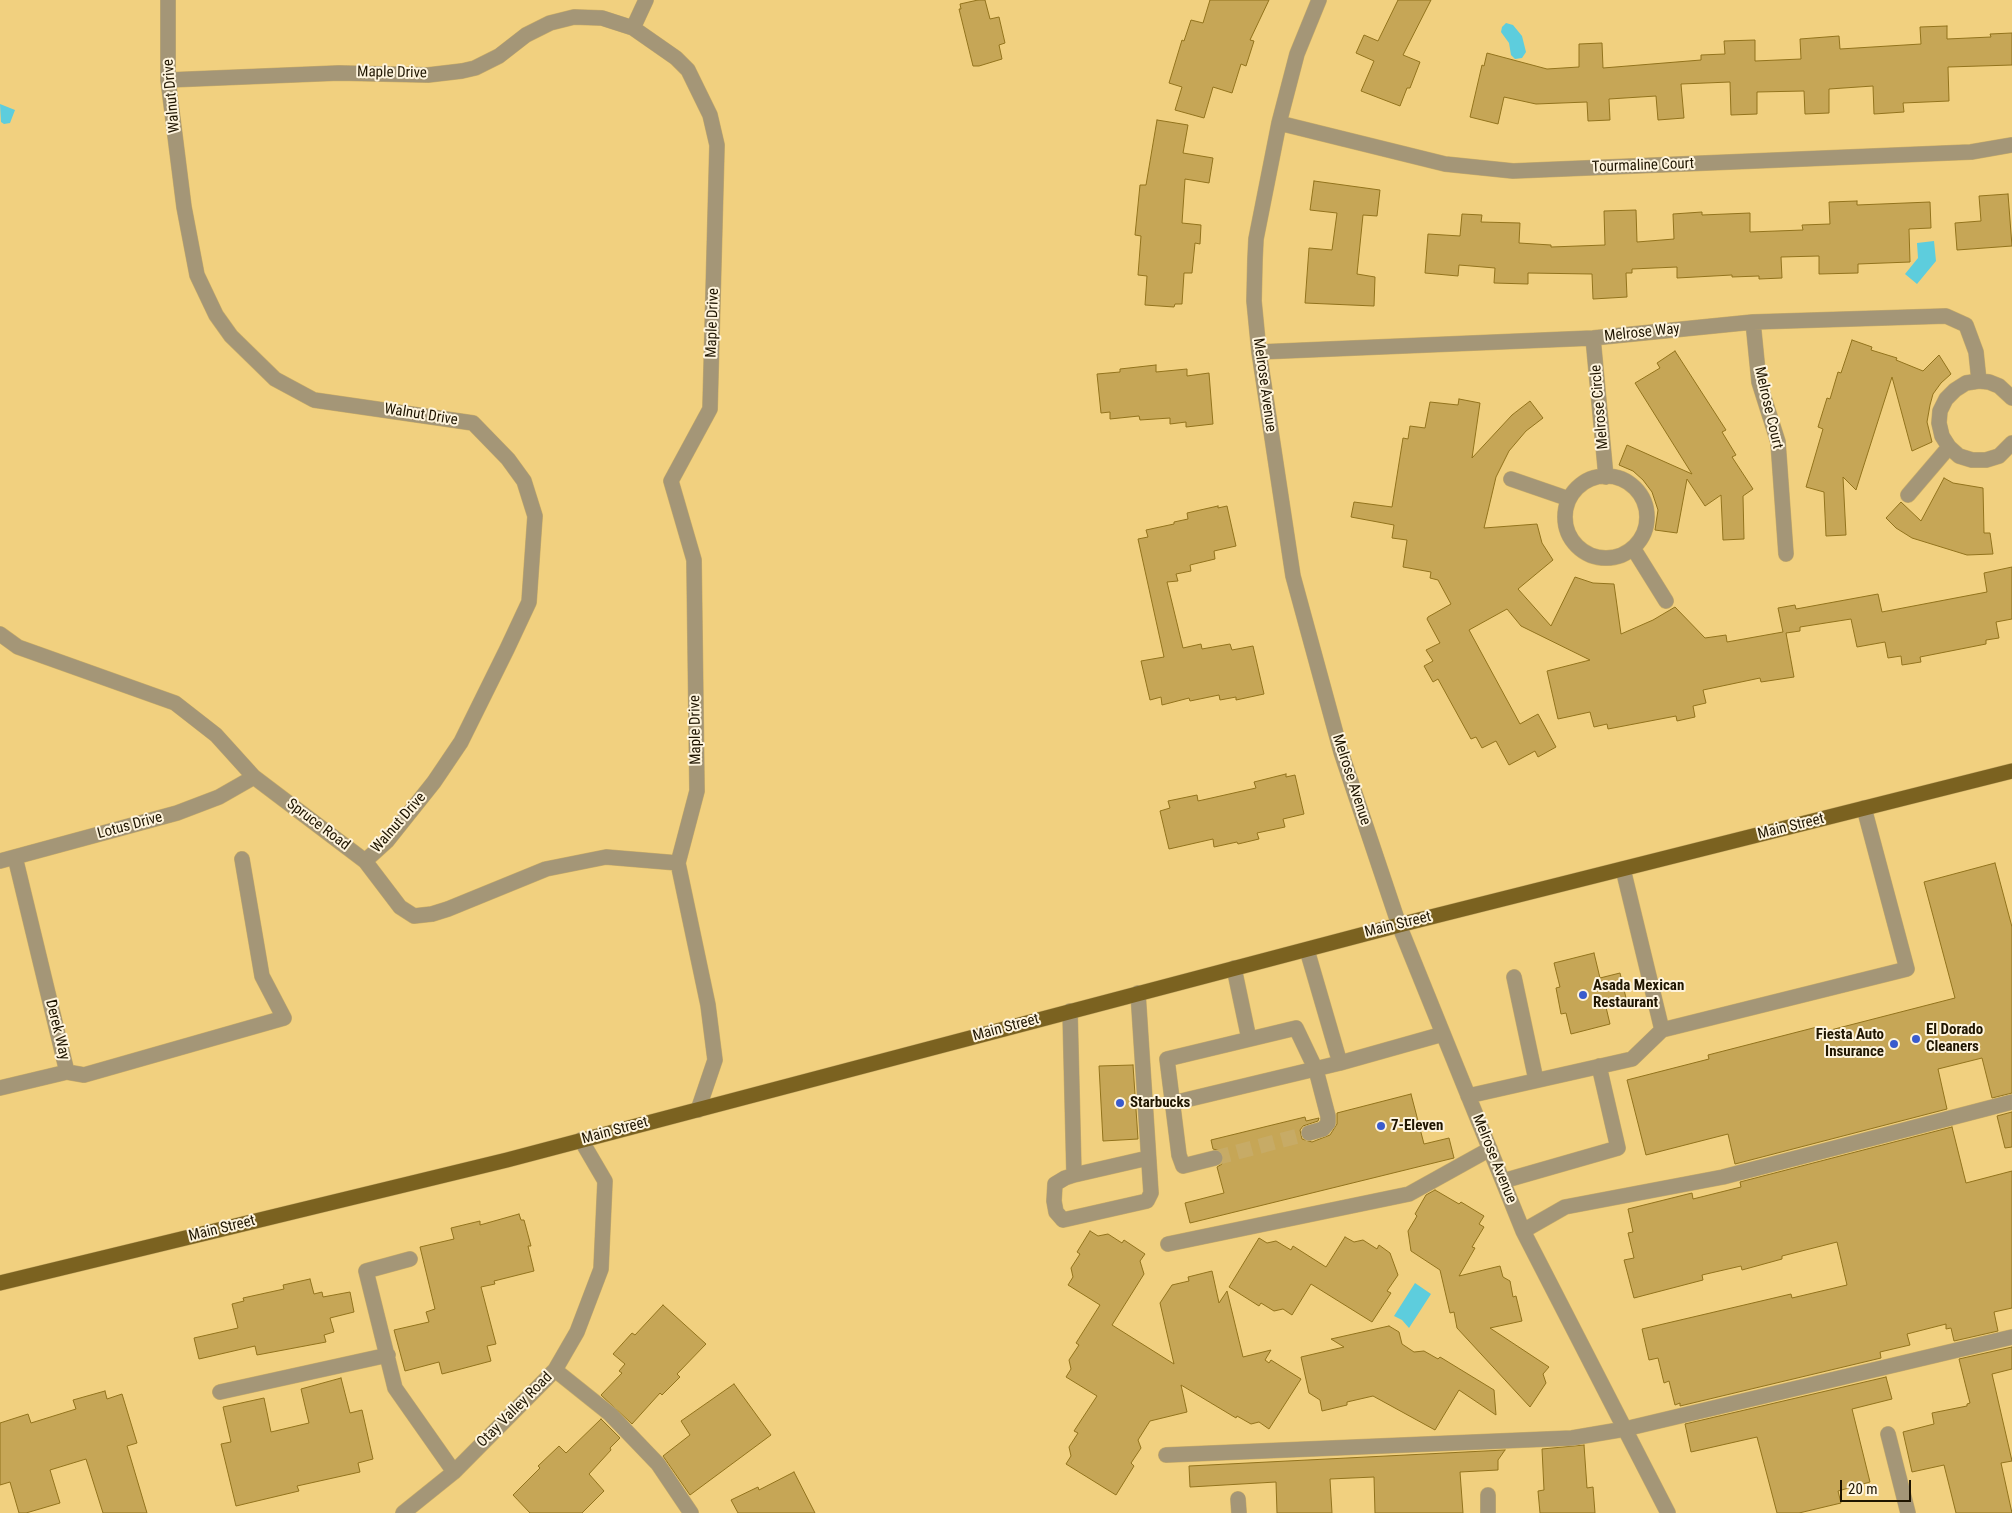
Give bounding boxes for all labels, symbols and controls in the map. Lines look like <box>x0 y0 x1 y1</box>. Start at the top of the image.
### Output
street label: Walnut Drive <box>160 58 184 134</box>
street label: Maple Drive <box>357 63 427 83</box>
street label: Tourmaline Court <box>1592 155 1694 177</box>
street label: Maple Drive <box>703 288 723 358</box>
street label: Melrose Way <box>1603 320 1681 346</box>
street label: Melrose Avenue <box>1249 337 1279 433</box>
street label: Melrose Circle <box>1587 364 1613 450</box>
street label: Melrose Court <box>1750 365 1786 451</box>
street label: Walnut Drive <box>383 400 459 430</box>
street label: Maple Drive <box>686 695 706 765</box>
street label: Melrose Avenue <box>1328 732 1374 828</box>
street label: Walnut Drive <box>368 789 430 857</box>
street label: Spruce Road <box>283 795 353 855</box>
street label: Lotus Drive <box>96 809 164 843</box>
street label: Main Street <box>1756 810 1826 844</box>
street label: Main Street <box>1363 908 1433 942</box>
place label: Asada Mexican Restaurant <box>1593 977 1684 1012</box>
marker: Asada Mexican Restaurant <box>1577 989 1589 1001</box>
street label: Derek Way <box>41 998 73 1062</box>
street label: Main Street <box>971 1011 1041 1045</box>
place label: El Dorado Cleaners <box>1926 1021 1983 1056</box>
place label: Fiesta Auto Insurance <box>1816 1026 1884 1061</box>
marker: El Dorado Cleaners <box>1910 1033 1922 1045</box>
marker: Fiesta Auto Insurance <box>1888 1038 1900 1050</box>
place label: Starbucks <box>1130 1094 1190 1112</box>
marker: Starbucks <box>1114 1097 1126 1109</box>
street label: Melrose Avenue <box>1468 1112 1520 1206</box>
street label: Main Street <box>580 1114 650 1148</box>
place label: 7-Eleven <box>1391 1117 1443 1135</box>
marker: 7-Eleven <box>1375 1120 1387 1132</box>
street label: Main Street <box>187 1212 257 1246</box>
street label: Otay Valley Road <box>474 1369 556 1451</box>
scale bar <box>1842 1470 1913 1502</box>
text: 20 m <box>1848 1480 1878 1498</box>

